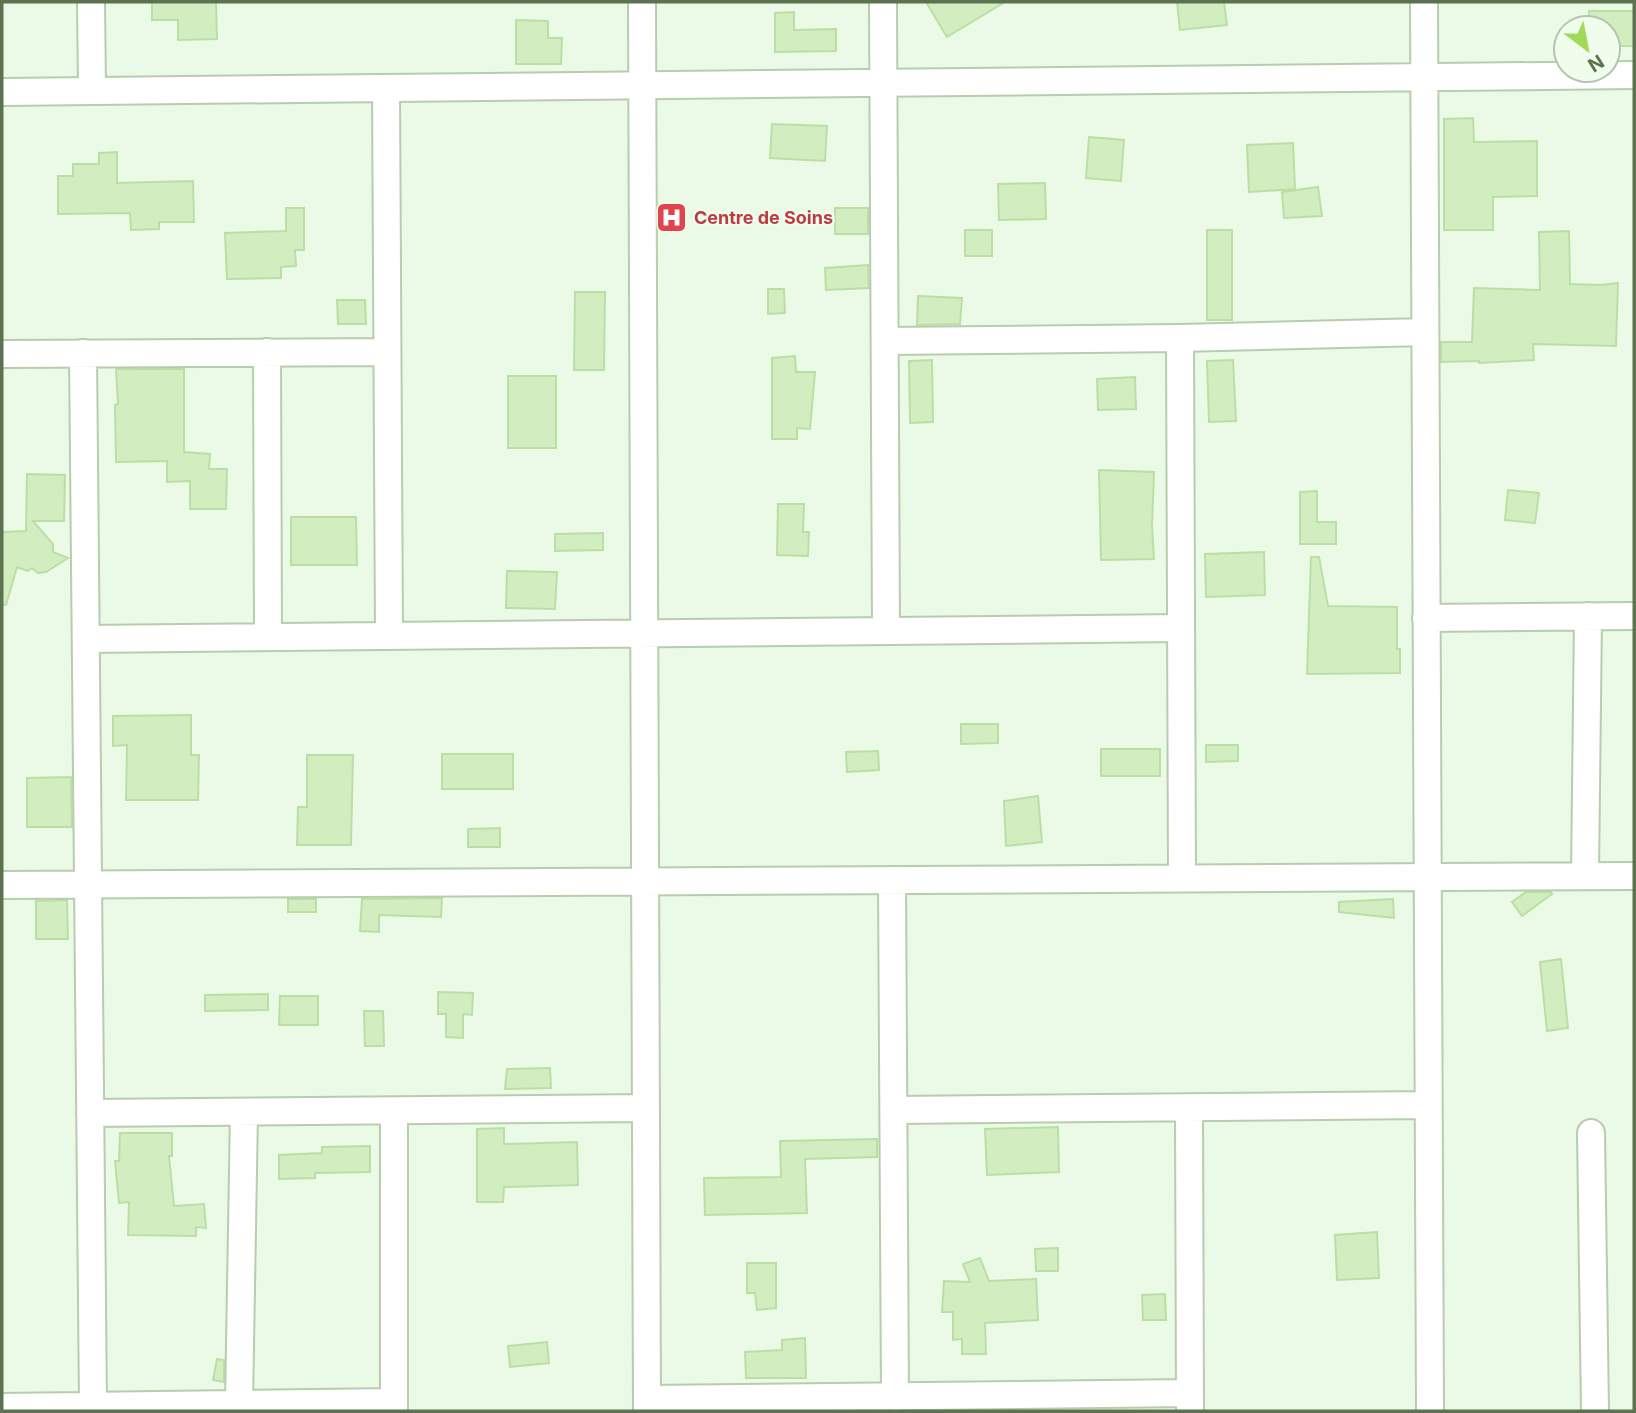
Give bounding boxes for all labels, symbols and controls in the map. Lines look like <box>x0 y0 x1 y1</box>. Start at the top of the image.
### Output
north arrow <box>1552 14 1622 84</box>
text: N <box>1584 49 1608 77</box>
hospital icon: Centre de Soins <box>654 200 688 234</box>
place label: Centre de Soins <box>694 207 833 228</box>

